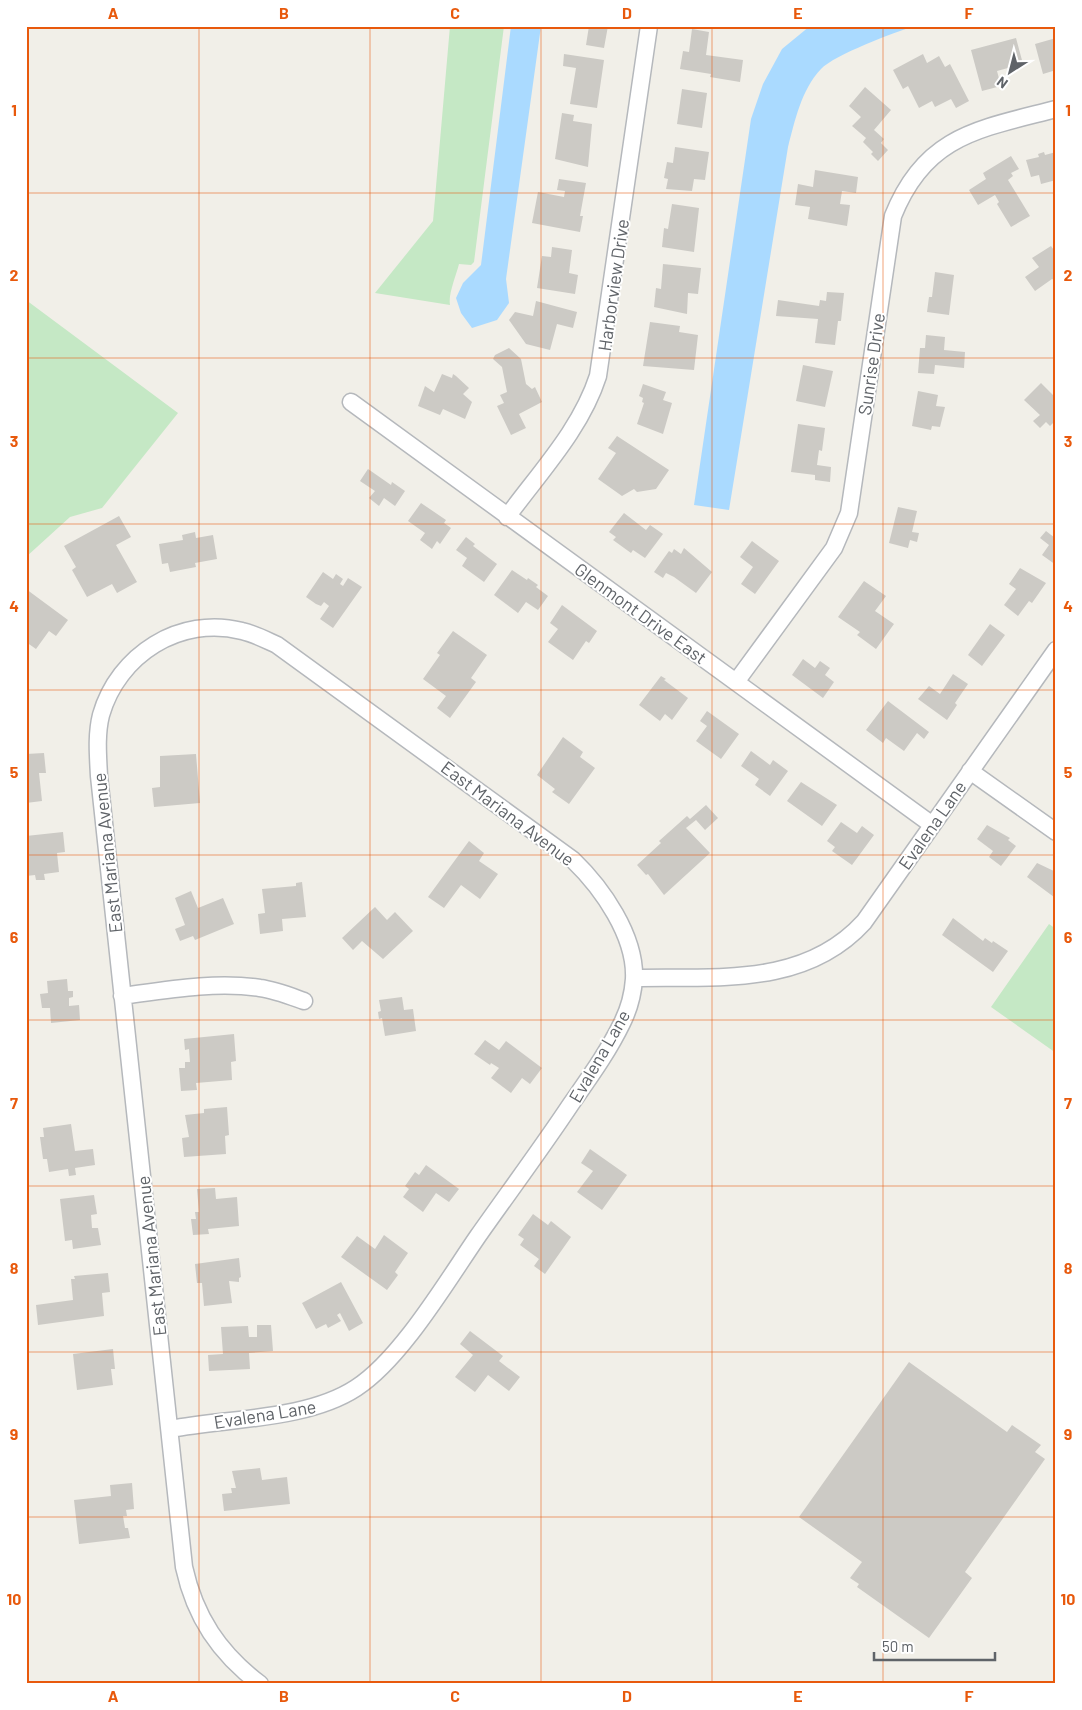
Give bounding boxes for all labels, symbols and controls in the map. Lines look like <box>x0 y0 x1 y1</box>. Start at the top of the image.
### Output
text: A <box>108 3 119 22</box>
text: B <box>279 3 289 22</box>
text: C <box>450 3 460 22</box>
text: D <box>622 3 632 22</box>
text: E <box>793 3 803 22</box>
text: F <box>965 3 974 22</box>
north arrow <box>984 48 1034 98</box>
text: N <box>993 73 1011 93</box>
text: 1 <box>11 100 17 119</box>
text: 1 <box>1065 100 1071 119</box>
street label: Harborview Drive <box>593 217 633 353</box>
text: 2 <box>10 265 19 284</box>
text: 2 <box>1064 265 1073 284</box>
street label: Sunrise Drive <box>853 311 889 417</box>
text: 3 <box>10 431 18 450</box>
text: 3 <box>1064 431 1072 450</box>
street label: Glenmont Drive East <box>571 558 711 668</box>
text: 4 <box>9 596 19 615</box>
text: 4 <box>1063 596 1073 615</box>
street label: East Mariana Avenue <box>437 756 579 870</box>
text: 5 <box>10 762 19 781</box>
text: 5 <box>1064 762 1073 781</box>
street label: East Mariana Avenue <box>88 772 126 934</box>
street label: Evalena Lane <box>893 776 971 874</box>
text: 6 <box>10 927 19 946</box>
text: 6 <box>1064 927 1073 946</box>
street label: Evalena Lane <box>564 1006 634 1106</box>
text: 7 <box>10 1093 18 1112</box>
text: 7 <box>1064 1093 1072 1112</box>
street label: East Mariana Avenue <box>132 1175 170 1337</box>
text: 8 <box>10 1258 19 1277</box>
text: 8 <box>1064 1258 1073 1277</box>
street label: Evalena Lane <box>212 1395 318 1433</box>
text: 9 <box>10 1424 18 1443</box>
text: 9 <box>1064 1424 1072 1443</box>
text: 10 <box>7 1589 21 1608</box>
text: 10 <box>1061 1589 1075 1608</box>
scale bar <box>874 1630 996 1662</box>
text: 50 m <box>882 1637 914 1655</box>
text: A <box>108 1686 119 1705</box>
text: B <box>279 1686 289 1705</box>
text: C <box>450 1686 460 1705</box>
text: D <box>622 1686 632 1705</box>
text: E <box>793 1686 803 1705</box>
text: F <box>965 1686 974 1705</box>

